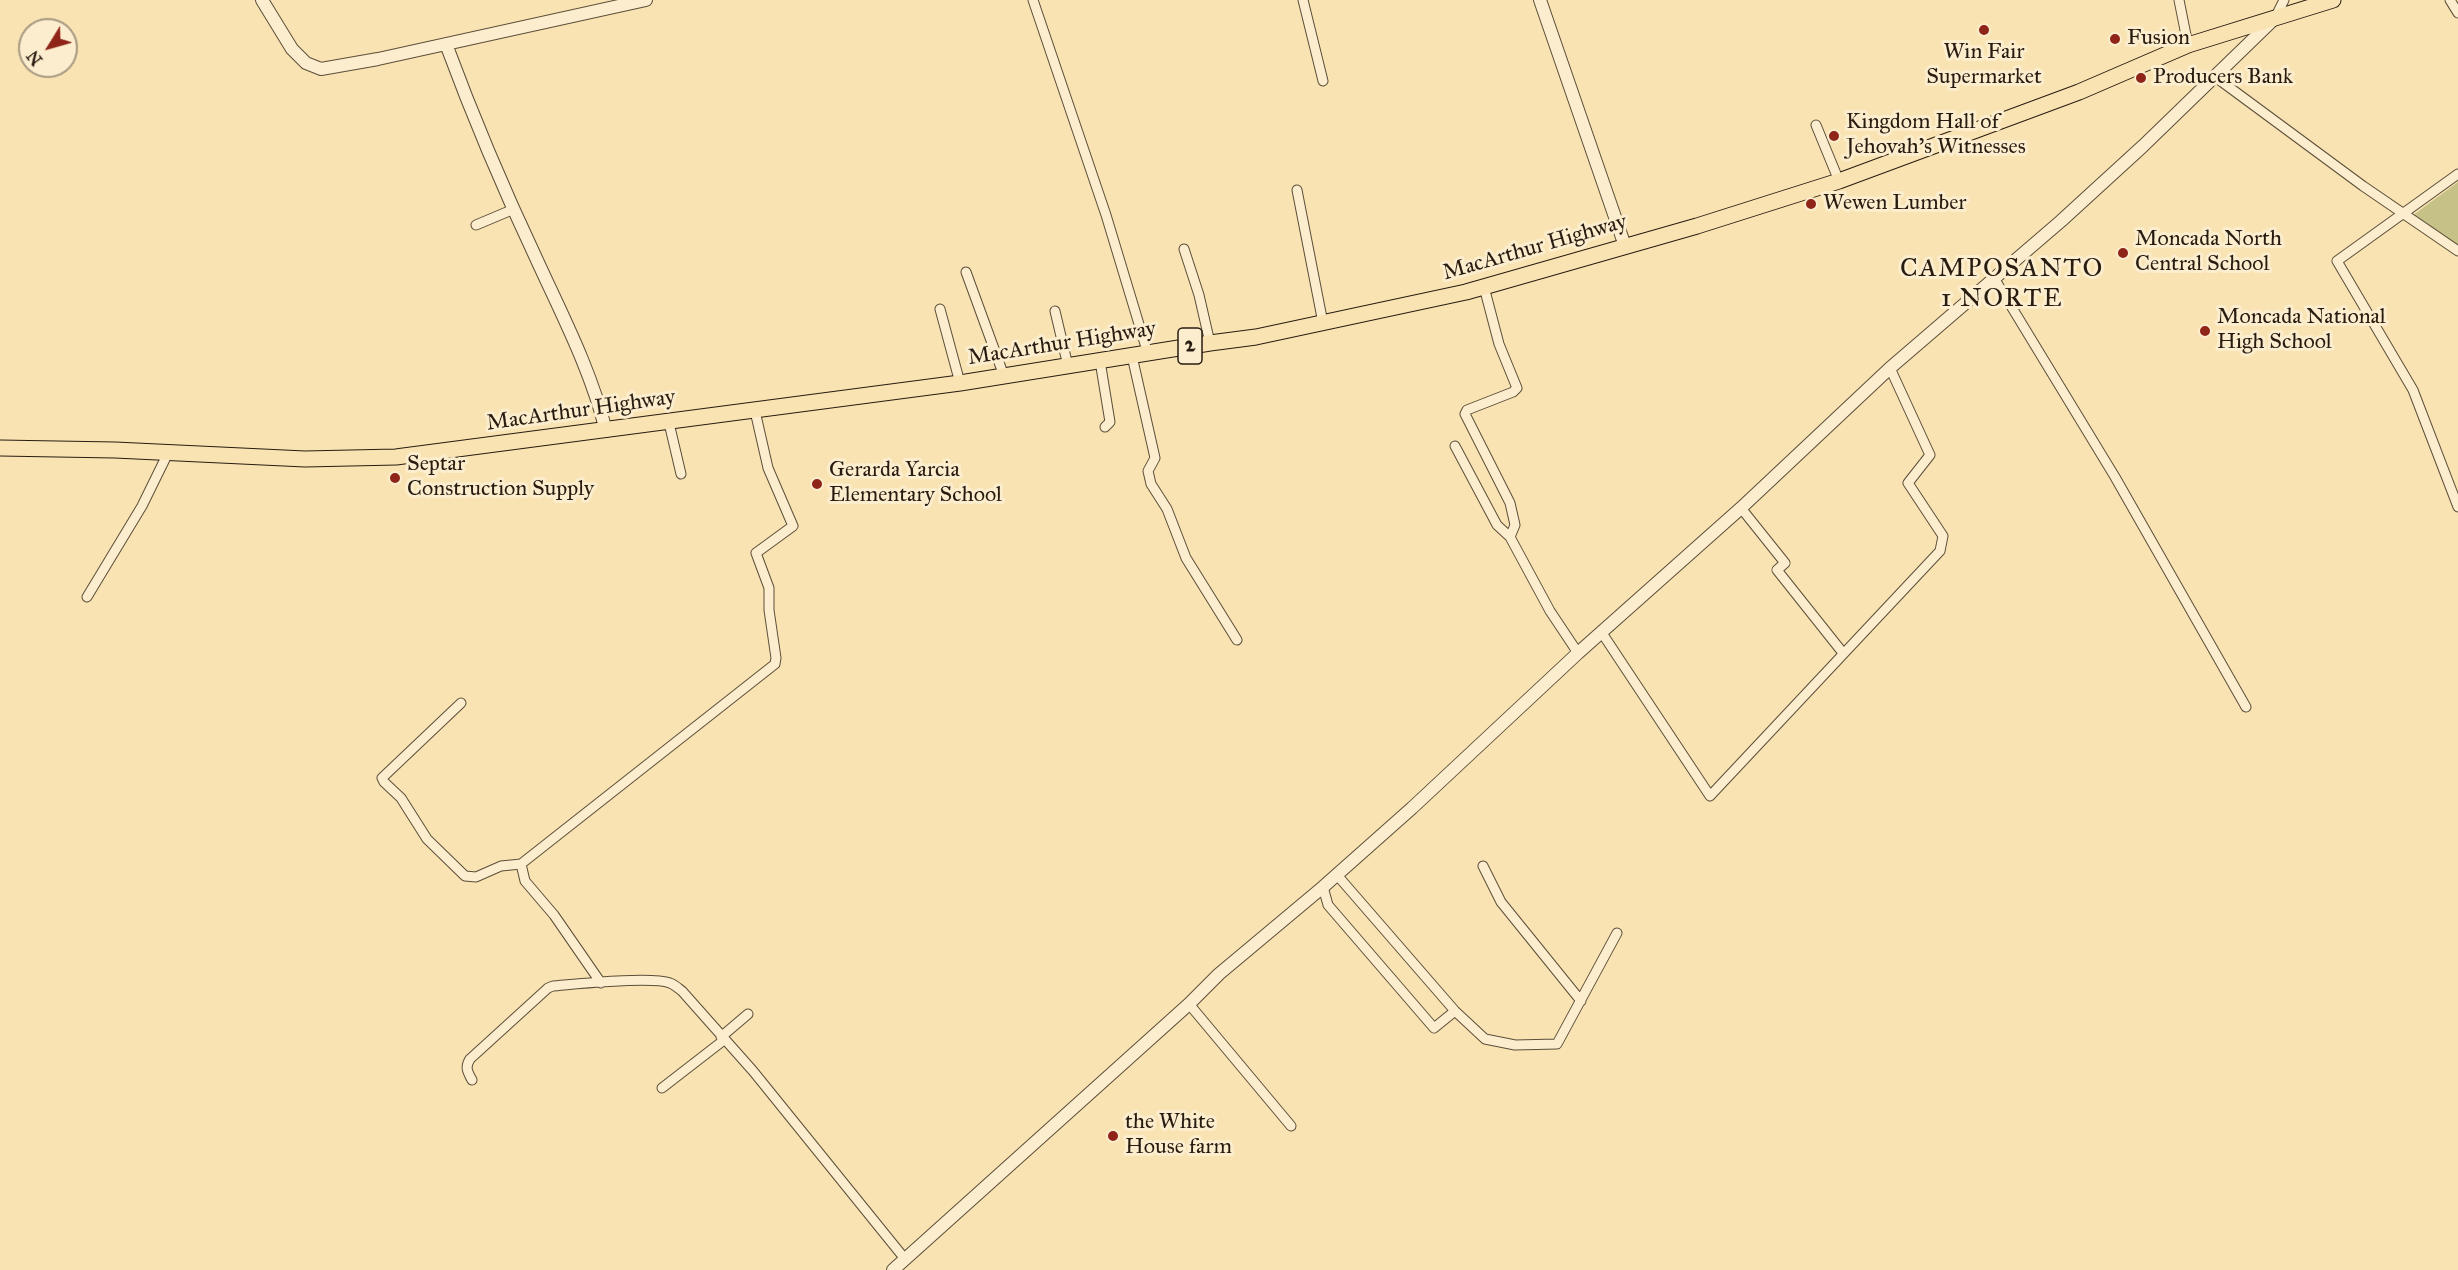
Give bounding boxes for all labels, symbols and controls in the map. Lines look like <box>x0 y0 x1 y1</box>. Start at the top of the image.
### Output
north arrow <box>18 18 78 78</box>
marker: Win Fair Supermarket <box>1977 23 1991 37</box>
place label: Fusion <box>2127 26 2190 52</box>
marker: Fusion <box>2108 32 2122 46</box>
place label: Win Fair Supermarket <box>1926 40 2042 92</box>
text: N <box>23 47 47 69</box>
place label: Producers Bank <box>2153 65 2293 91</box>
marker: Producers Bank <box>2134 71 2148 85</box>
place label: Kingdom Hall of Jehovah's Witnesses <box>1846 110 2026 162</box>
marker: Kingdom Hall of Jehovah's Witnesses <box>1827 129 1841 143</box>
place label: Wewen Lumber <box>1823 191 1967 217</box>
marker: Wewen Lumber <box>1804 197 1818 211</box>
street label: MacArthur Highway <box>1440 209 1630 287</box>
place label: Moncada North Central School <box>2135 227 2282 278</box>
marker: Moncada North Central School <box>2116 246 2130 260</box>
district label: CAMPOSANTO 1 NORTE <box>1900 254 2104 316</box>
place label: Moncada National High School <box>2217 305 2386 356</box>
street label: MacArthur Highway <box>966 316 1158 372</box>
marker: Moncada National High School <box>2198 324 2212 338</box>
road number: 2 <box>1178 328 1202 364</box>
street label: MacArthur Highway <box>485 385 677 437</box>
place label: Septar Construction Supply <box>407 452 594 504</box>
place label: Gerarda Yarcia Elementary School <box>829 458 1002 510</box>
marker: Septar Construction Supply <box>388 471 402 485</box>
marker: Gerarda Yarcia Elementary School <box>810 477 824 491</box>
place label: the White House farm <box>1125 1110 1232 1162</box>
marker: the White House farm <box>1106 1129 1120 1143</box>

